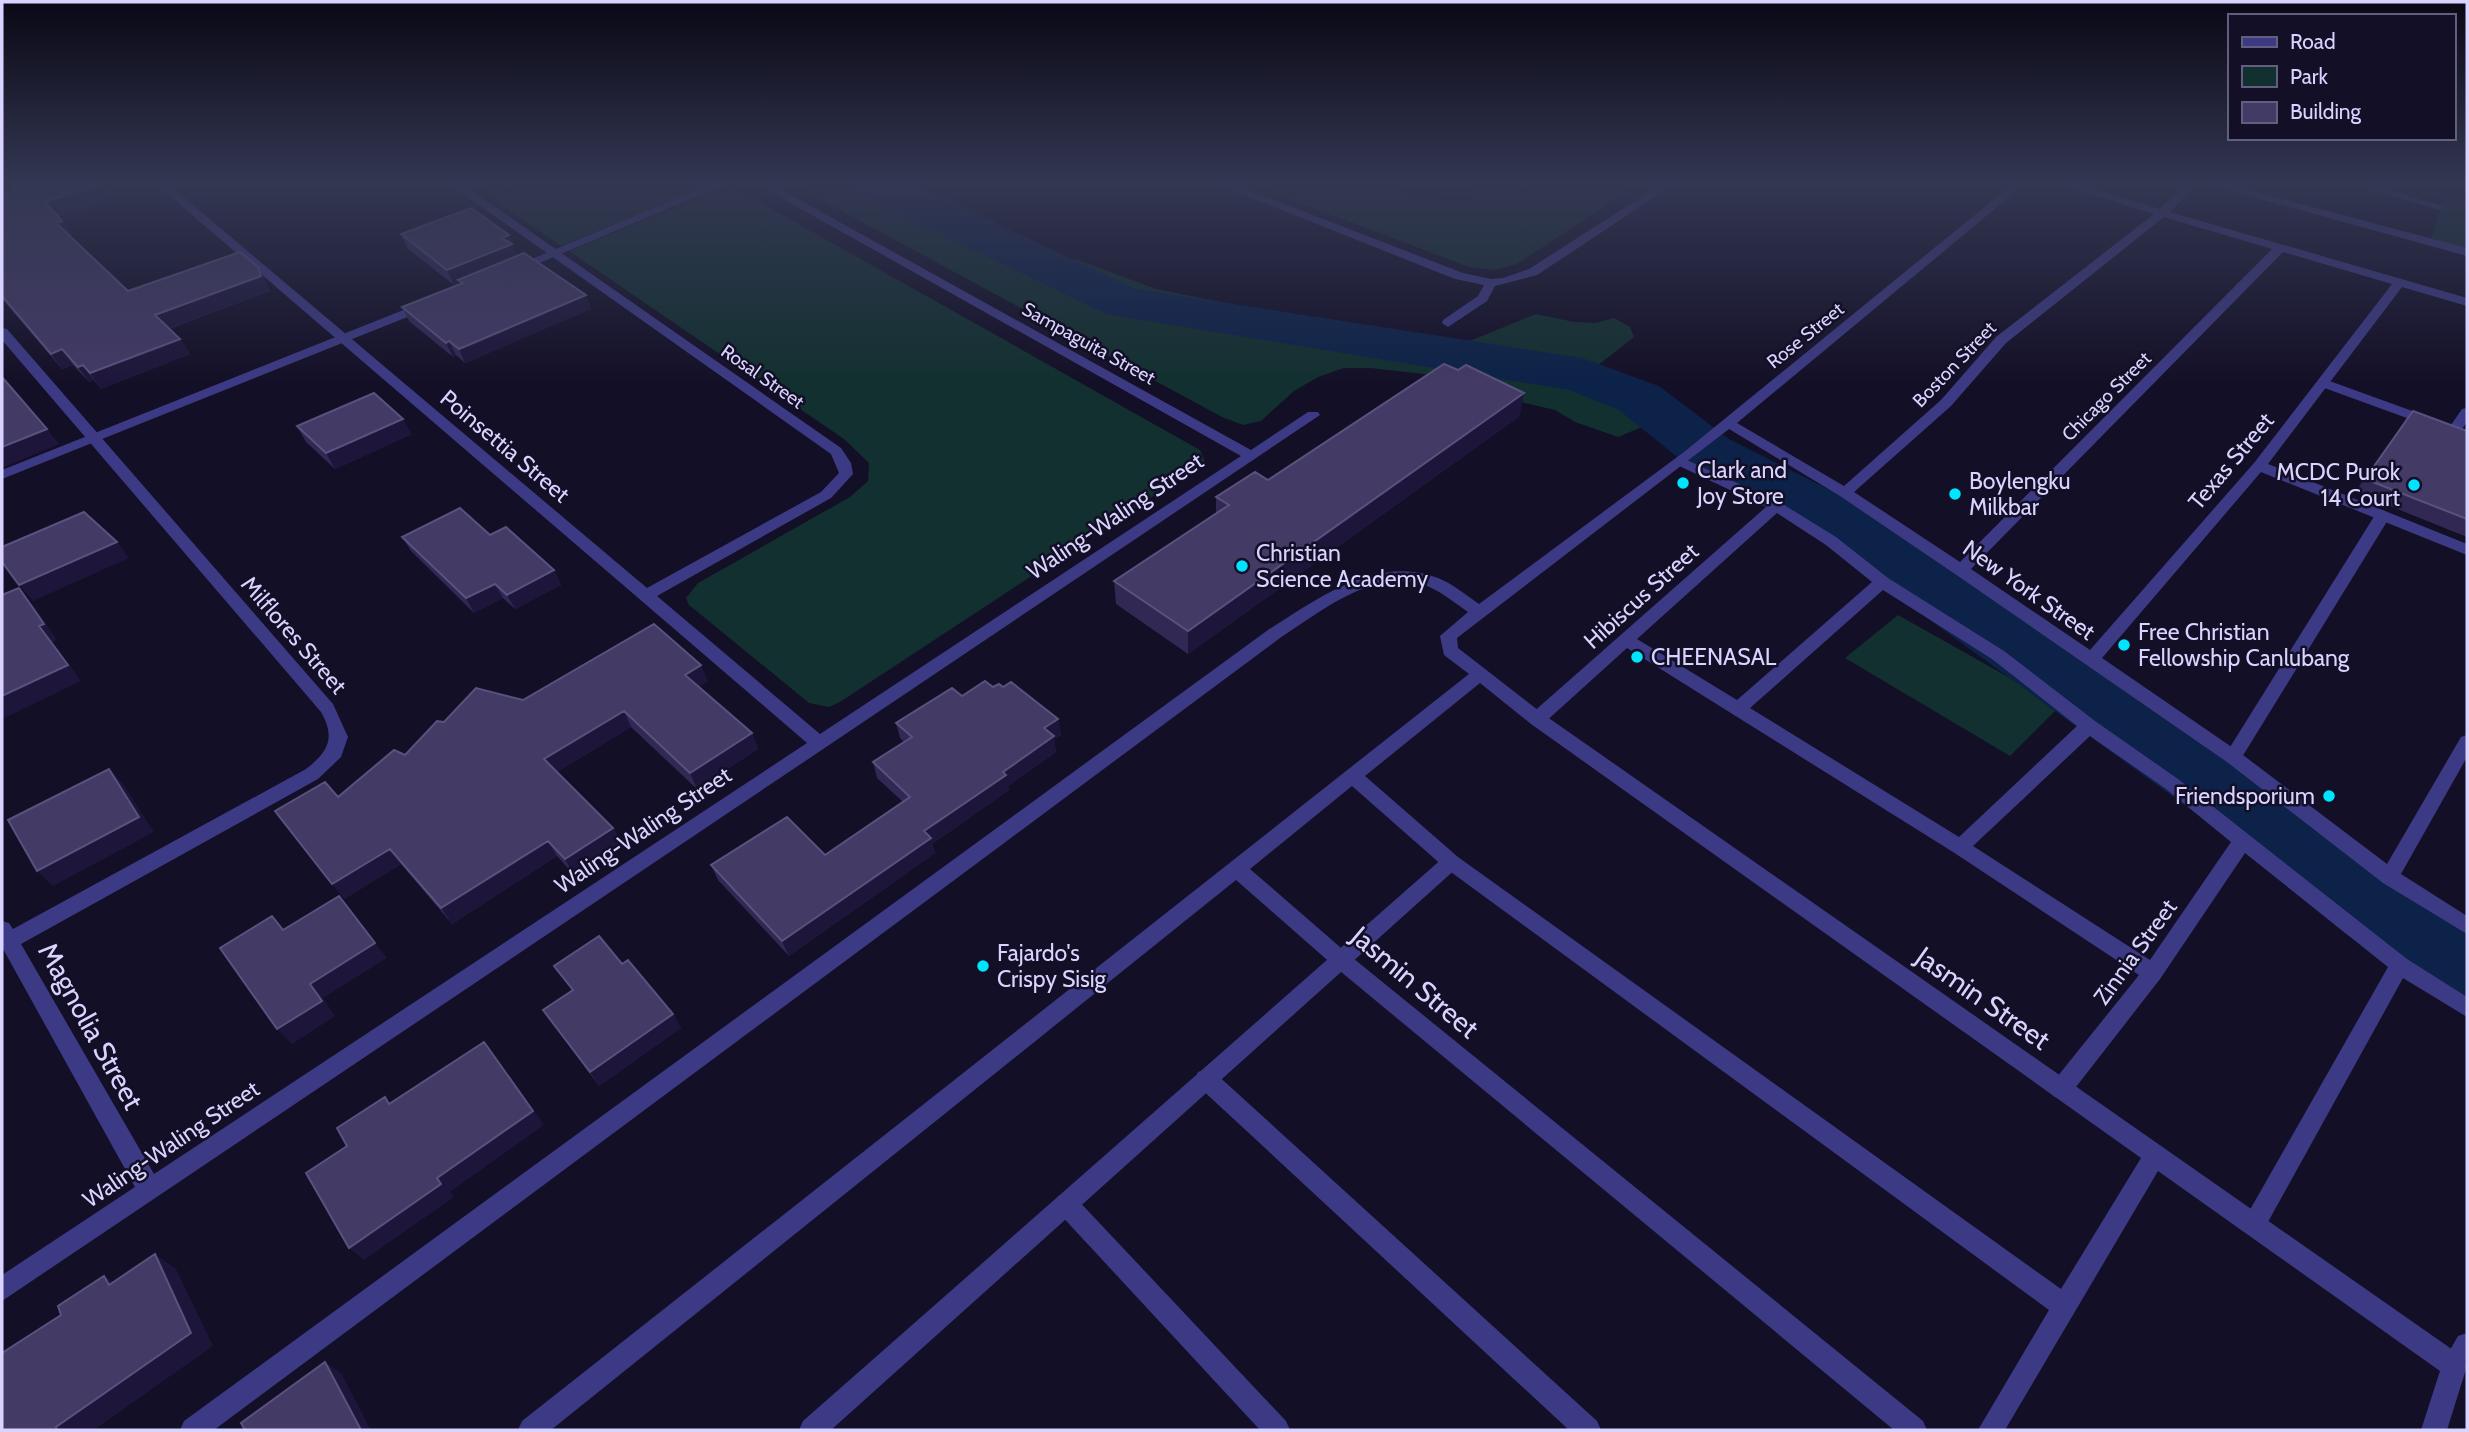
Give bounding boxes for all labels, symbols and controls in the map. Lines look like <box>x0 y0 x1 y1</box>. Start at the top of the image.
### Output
legend <box>2228 14 2455 140</box>
text: Road <box>2290 29 2336 54</box>
text: Park <box>2290 64 2328 89</box>
text: Building <box>2290 99 2362 124</box>
street label: Sampaguita Street <box>1018 297 1160 390</box>
street label: Rose Street <box>1762 297 1849 373</box>
street label: Boston Street <box>1908 316 2001 412</box>
street label: Rosal Street <box>717 339 809 414</box>
street label: Chicago Street <box>2057 347 2156 446</box>
street label: Poinsettia Street <box>435 384 576 508</box>
street label: Texas Street <box>2182 407 2280 515</box>
street label: Waling-Waling Street <box>1021 446 1209 585</box>
place label: Clark and Joy Store <box>1696 456 1787 510</box>
place label: MCDC Purok 14 Court <box>2276 458 2401 512</box>
place label: Boylengku Milkbar <box>1969 467 2071 521</box>
marker: Clark and Joy Store <box>1675 475 1691 491</box>
marker: MCDC Purok 14 Court <box>2406 477 2422 493</box>
marker: Boylengku Milkbar <box>1947 486 1963 502</box>
street label: New York Street <box>1957 534 2101 646</box>
street label: Hibiscus Street <box>1578 537 1704 655</box>
place label: Christian Science Academy <box>1256 539 1428 593</box>
marker: Christian Science Academy <box>1234 558 1250 574</box>
street label: Milflores Street <box>235 570 353 700</box>
place label: Free Christian Fellowship Canlubang <box>2138 618 2350 672</box>
marker: Free Christian Fellowship Canlubang <box>2116 637 2132 653</box>
place label: CHEENASAL <box>1651 643 1777 671</box>
marker: CHEENASAL <box>1629 649 1645 665</box>
street label: Waling-Waling Street <box>549 760 737 899</box>
place label: Friendsporium <box>2175 782 2315 810</box>
marker: Friendsporium <box>2321 788 2337 804</box>
street label: Zinnia Street <box>2087 894 2183 1010</box>
street label: Jasmin Street <box>1343 918 1486 1045</box>
street label: Magnolia Street <box>31 937 151 1115</box>
place label: Fajardo's Crispy Sisig <box>997 939 1107 993</box>
street label: Jasmin Street <box>1908 939 2057 1057</box>
marker: Fajardo's Crispy Sisig <box>975 958 991 974</box>
street label: Waling-Waling Street <box>77 1074 265 1213</box>

